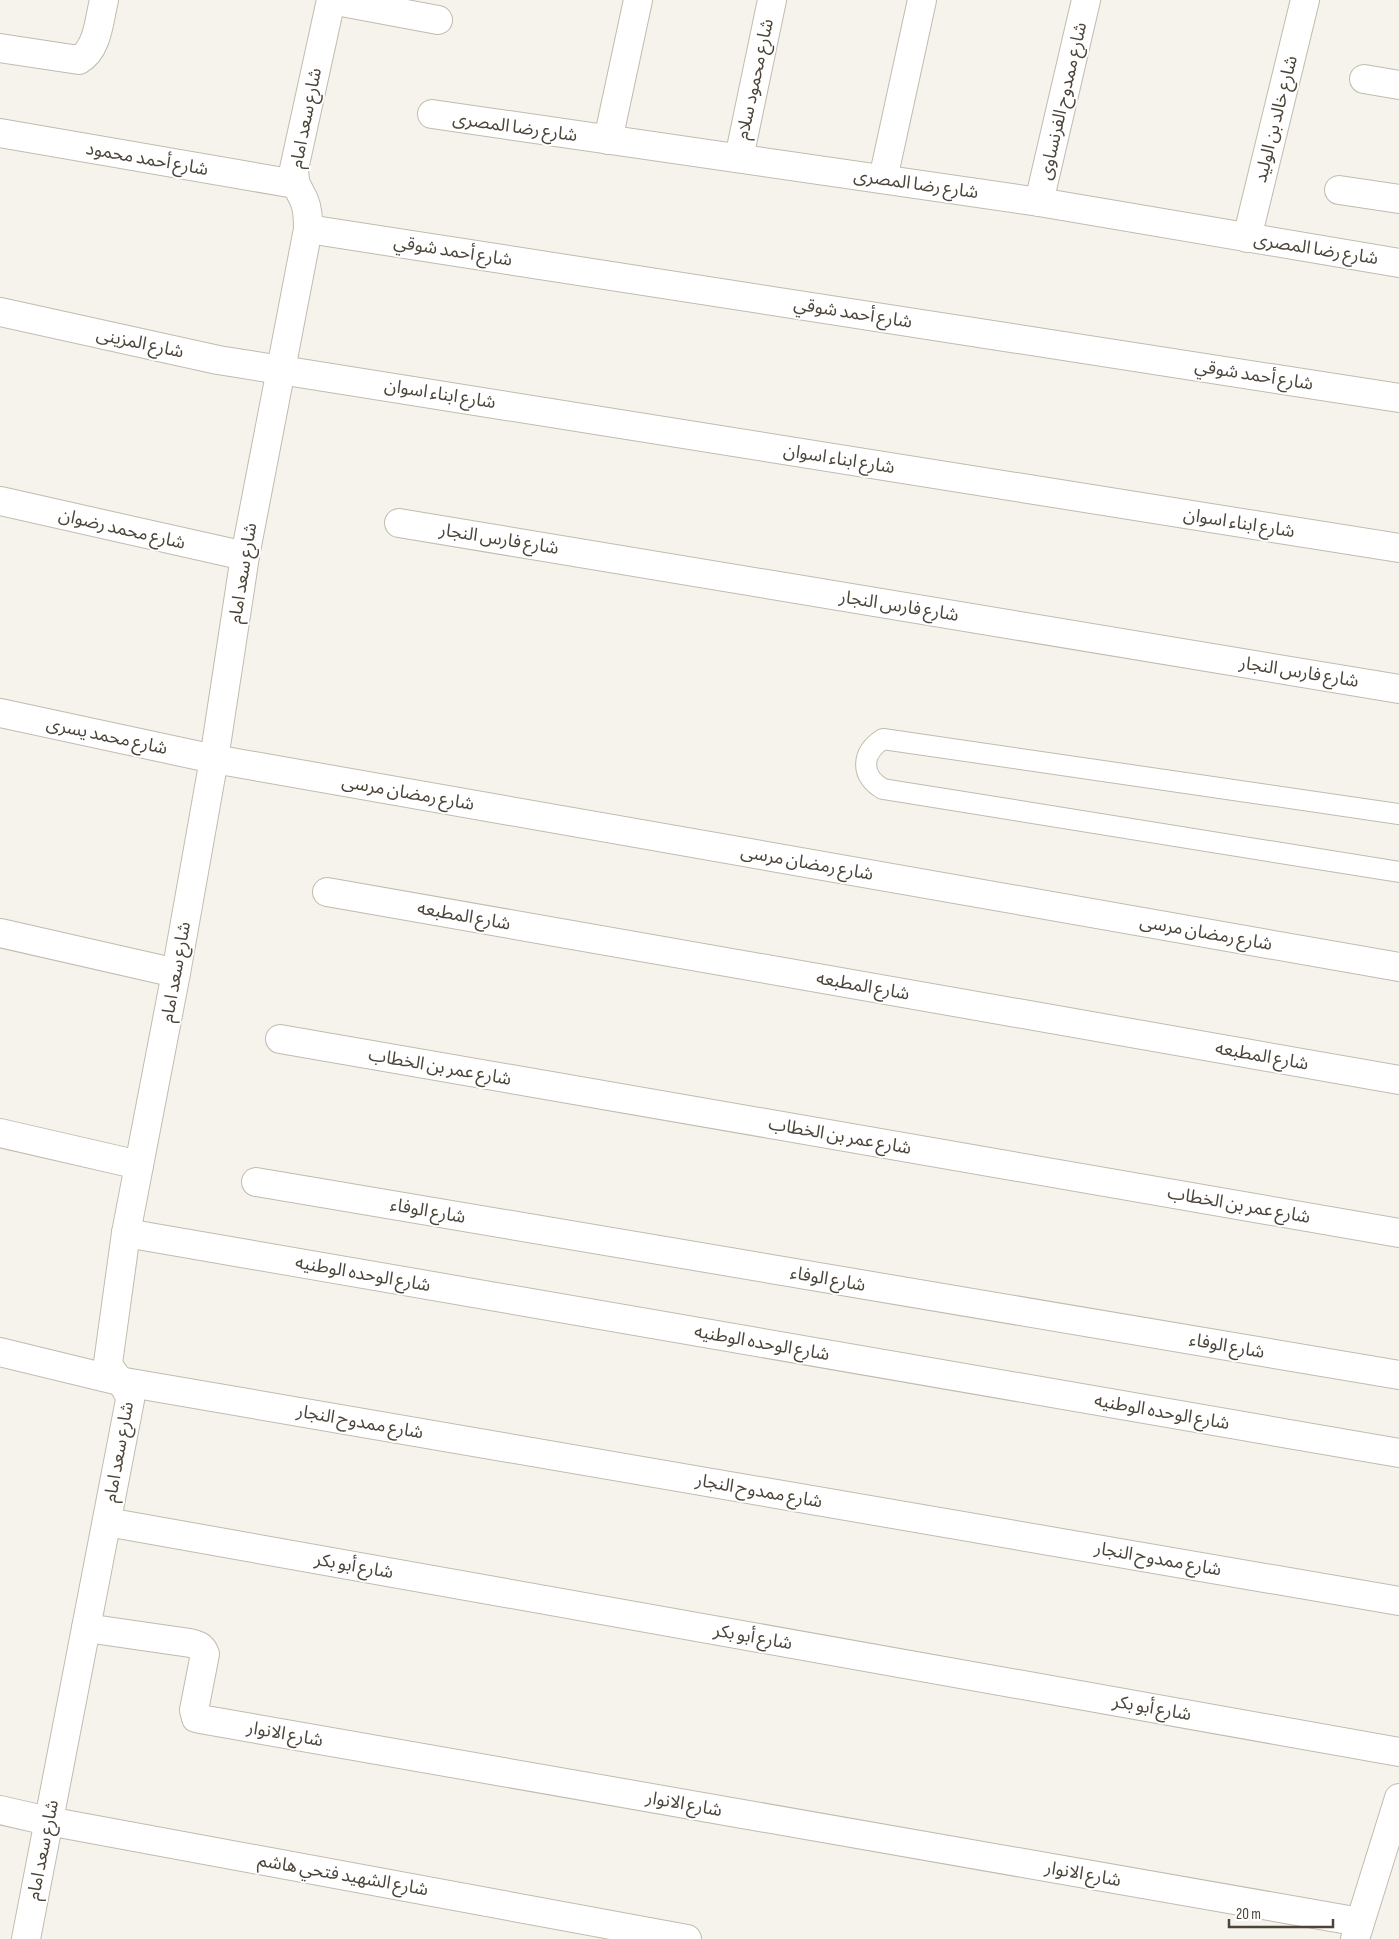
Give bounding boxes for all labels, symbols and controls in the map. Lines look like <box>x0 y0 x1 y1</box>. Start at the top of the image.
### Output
street label: شارع محمود سلام <box>732 17 781 142</box>
street label: شارع ممدوح الفرنساوى <box>1035 20 1094 183</box>
street label: شارع خالد بن الوليد <box>1250 53 1305 185</box>
street label: شارع سعد امام <box>286 66 329 170</box>
street label: شارع رضا المصرى <box>451 108 579 149</box>
street label: شارع أحمد محمود <box>84 137 210 183</box>
street label: شارع رضا المصرى <box>852 165 980 206</box>
street label: شارع رضا المصرى <box>1252 229 1380 272</box>
street label: شارع أحمد شوقي <box>392 230 514 274</box>
street label: شارع أحمد شوقي <box>792 292 914 336</box>
street label: شارع المزينى <box>94 324 186 365</box>
street label: شارع أحمد شوقي <box>1193 354 1315 398</box>
street label: شارع ابناء اسوان <box>382 375 497 416</box>
street label: شارع ابناء اسوان <box>781 440 896 481</box>
street label: شارع محمد رضوان <box>56 504 187 557</box>
street label: شارع ابناء اسوان <box>1181 504 1296 545</box>
street label: شارع فارس النجار <box>436 519 560 562</box>
street label: شارع سعد امام <box>225 521 264 625</box>
street label: شارع فارس النجار <box>836 586 960 629</box>
street label: شارع فارس النجار <box>1236 652 1360 695</box>
street label: شارع محمد يسرى <box>44 713 169 762</box>
street label: شارع رمضان مرسى <box>340 771 476 818</box>
street label: شارع رمضان مرسى <box>739 841 875 888</box>
street label: شارع المطبعه <box>415 897 512 937</box>
street label: شارع رمضان مرسى <box>1138 911 1274 958</box>
street label: شارع سعد امام <box>157 920 198 1024</box>
street label: شارع المطبعه <box>814 967 911 1007</box>
street label: شارع المطبعه <box>1213 1037 1310 1077</box>
street label: شارع عمر بن الخطاب <box>366 1044 513 1093</box>
street label: شارع عمر بن الخطاب <box>766 1113 913 1162</box>
street label: شارع عمر بن الخطاب <box>1165 1182 1312 1231</box>
street label: شارع الوفاء <box>388 1194 467 1231</box>
street label: شارع الوحده الوطنيه <box>293 1252 432 1299</box>
street label: شارع الوفاء <box>788 1262 867 1299</box>
street label: شارع الوحده الوطنيه <box>692 1321 831 1368</box>
street label: شارع الوفاء <box>1187 1329 1266 1366</box>
street label: شارع الوحده الوطنيه <box>1092 1390 1231 1437</box>
street label: شارع سعد امام <box>100 1400 141 1504</box>
street label: شارع ممدوح النجار <box>294 1400 425 1446</box>
street label: شارع ممدوح النجار <box>693 1469 824 1515</box>
street label: شارع ممدوح النجار <box>1092 1537 1223 1583</box>
street label: شارع أبو بكر <box>312 1547 395 1586</box>
street label: شارع أبو بكر <box>711 1618 794 1657</box>
street label: شارع أبو بكر <box>1110 1689 1193 1728</box>
street label: شارع الانوار <box>244 1717 325 1754</box>
street label: شارع الانوار <box>643 1787 724 1824</box>
street label: شارع سعد امام <box>23 1798 66 1902</box>
street label: شارع الشهيد فتحي هاشم <box>256 1850 430 1903</box>
street label: شارع الانوار <box>1042 1857 1123 1894</box>
scale bar <box>1229 1896 1333 1928</box>
text: 20 m <box>1236 1905 1261 1924</box>

